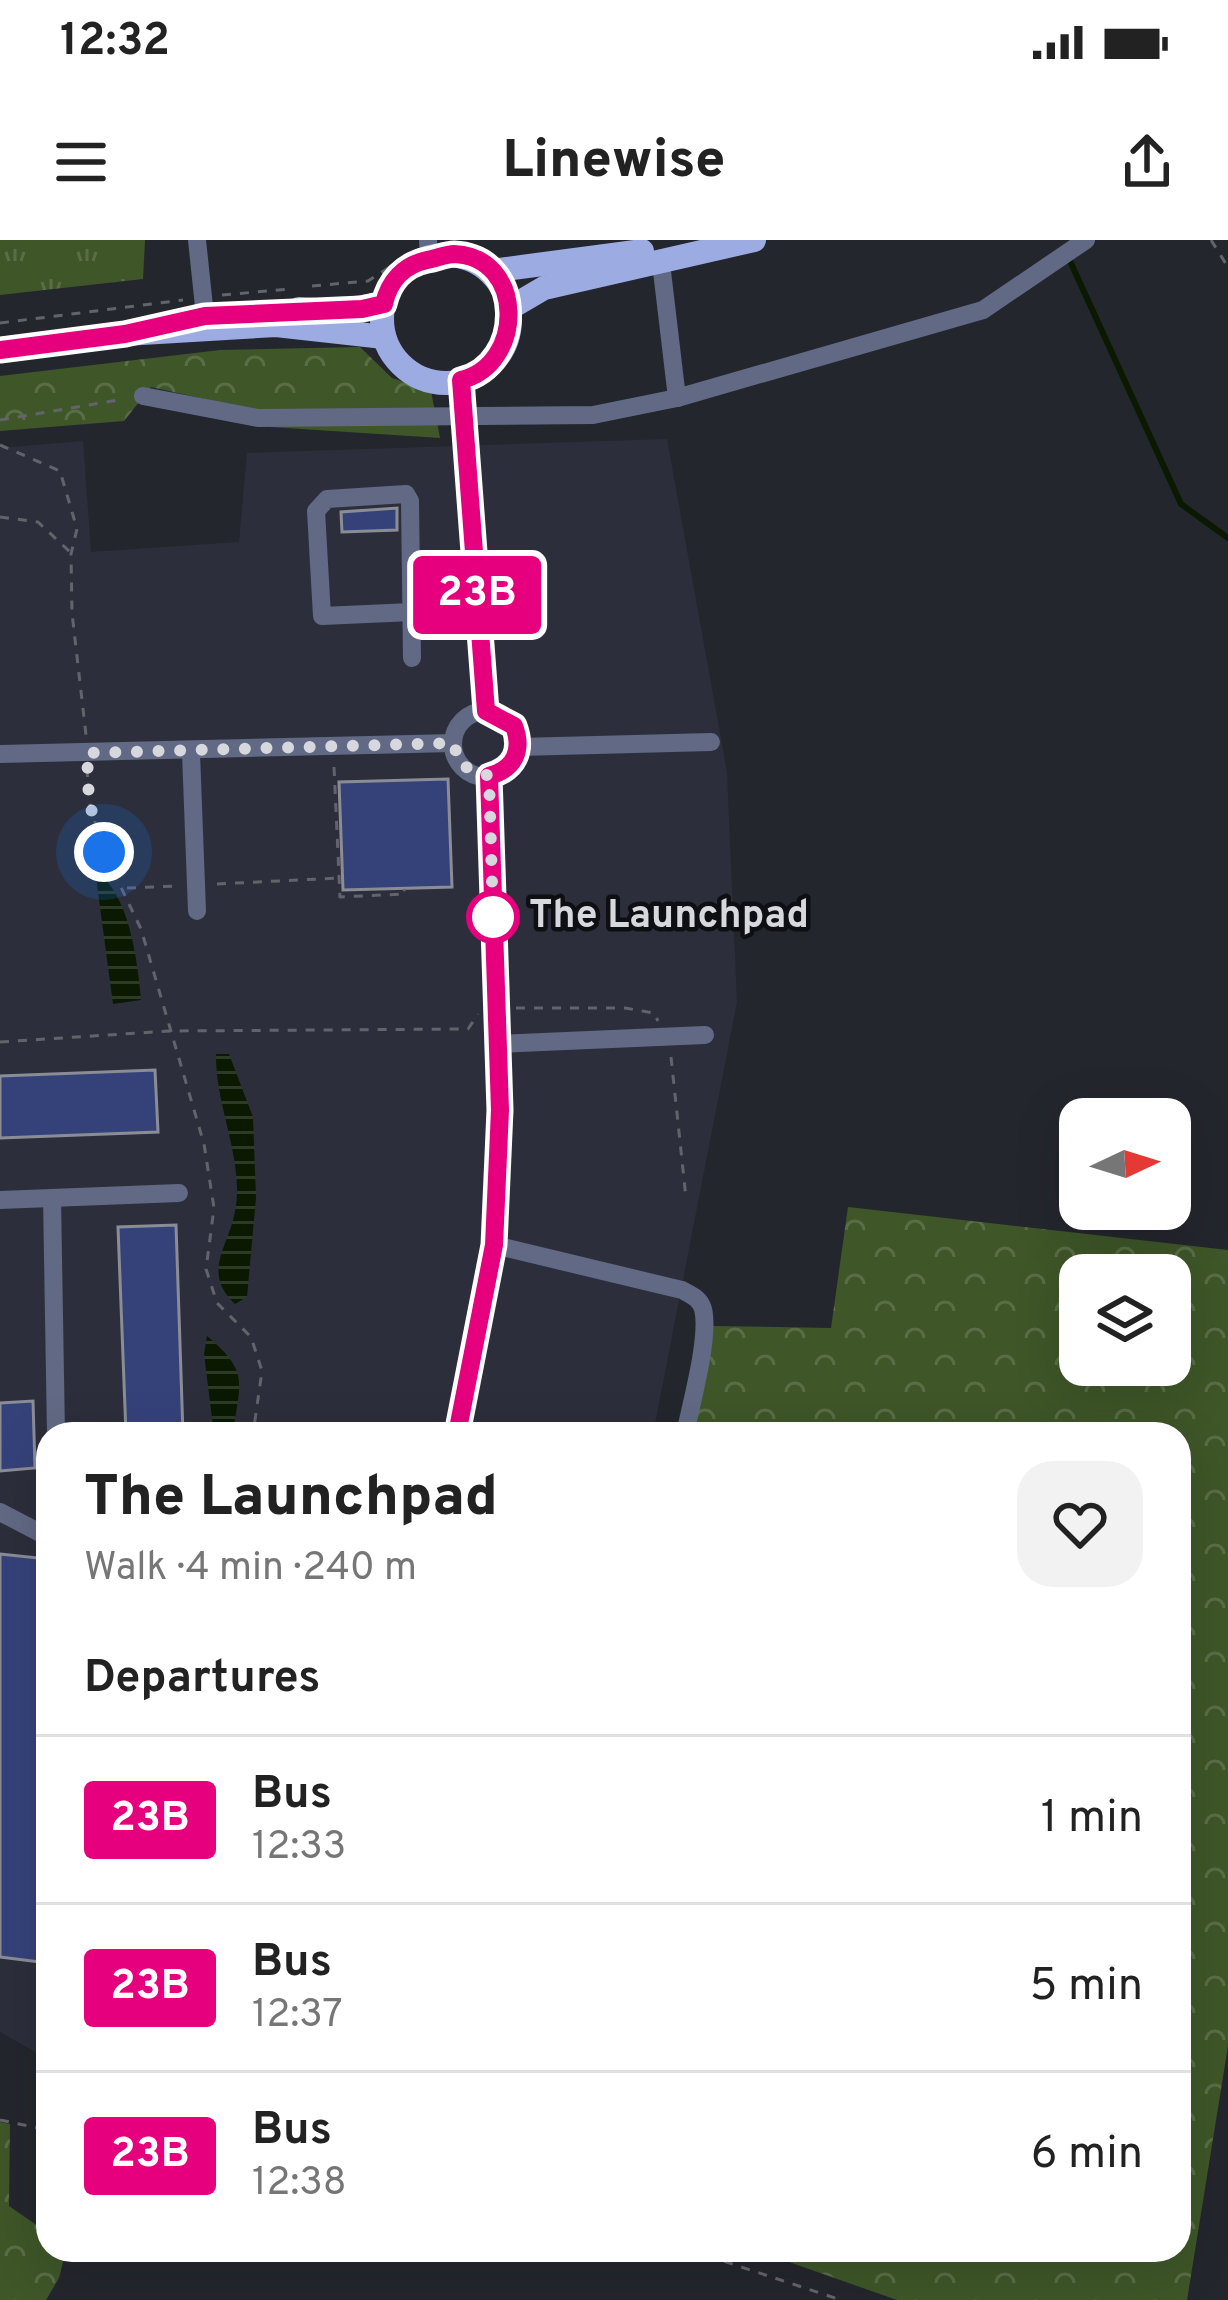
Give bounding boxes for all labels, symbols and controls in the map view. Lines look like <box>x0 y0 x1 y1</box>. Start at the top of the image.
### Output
text: 12:32 <box>60 14 170 71</box>
text: Linewise <box>503 128 726 197</box>
icon: menu <box>48 129 114 195</box>
icon: share <box>1114 129 1180 195</box>
line badge: 23B <box>408 556 546 634</box>
text: 23B <box>437 568 517 621</box>
your location <box>74 822 134 882</box>
marker: The Launchpad <box>468 892 518 942</box>
place label: The Launchpad <box>529 893 809 942</box>
north arrow <box>1059 1098 1191 1230</box>
map controls <box>1059 1098 1191 1386</box>
button: layers <box>1059 1254 1191 1386</box>
button: heart <box>1017 1461 1143 1587</box>
text: The Launchpad <box>84 1464 498 1536</box>
text: Walk · 4 min · 240 m <box>84 1545 417 1594</box>
text: Departures <box>84 1651 320 1708</box>
text: Bus <box>252 1767 332 1824</box>
text: 1 min <box>1041 1791 1143 1848</box>
text: 23B <box>110 1793 190 1846</box>
text: 12:33 <box>252 1824 346 1873</box>
text: Bus <box>252 1935 332 1992</box>
text: 5 min <box>1030 1959 1143 2016</box>
text: 23B <box>110 1961 190 2014</box>
text: 12:37 <box>252 1992 343 2041</box>
text: Bus <box>252 2103 332 2160</box>
text: 6 min <box>1031 2127 1143 2184</box>
text: 23B <box>110 2129 190 2182</box>
text: 12:38 <box>252 2160 347 2209</box>

